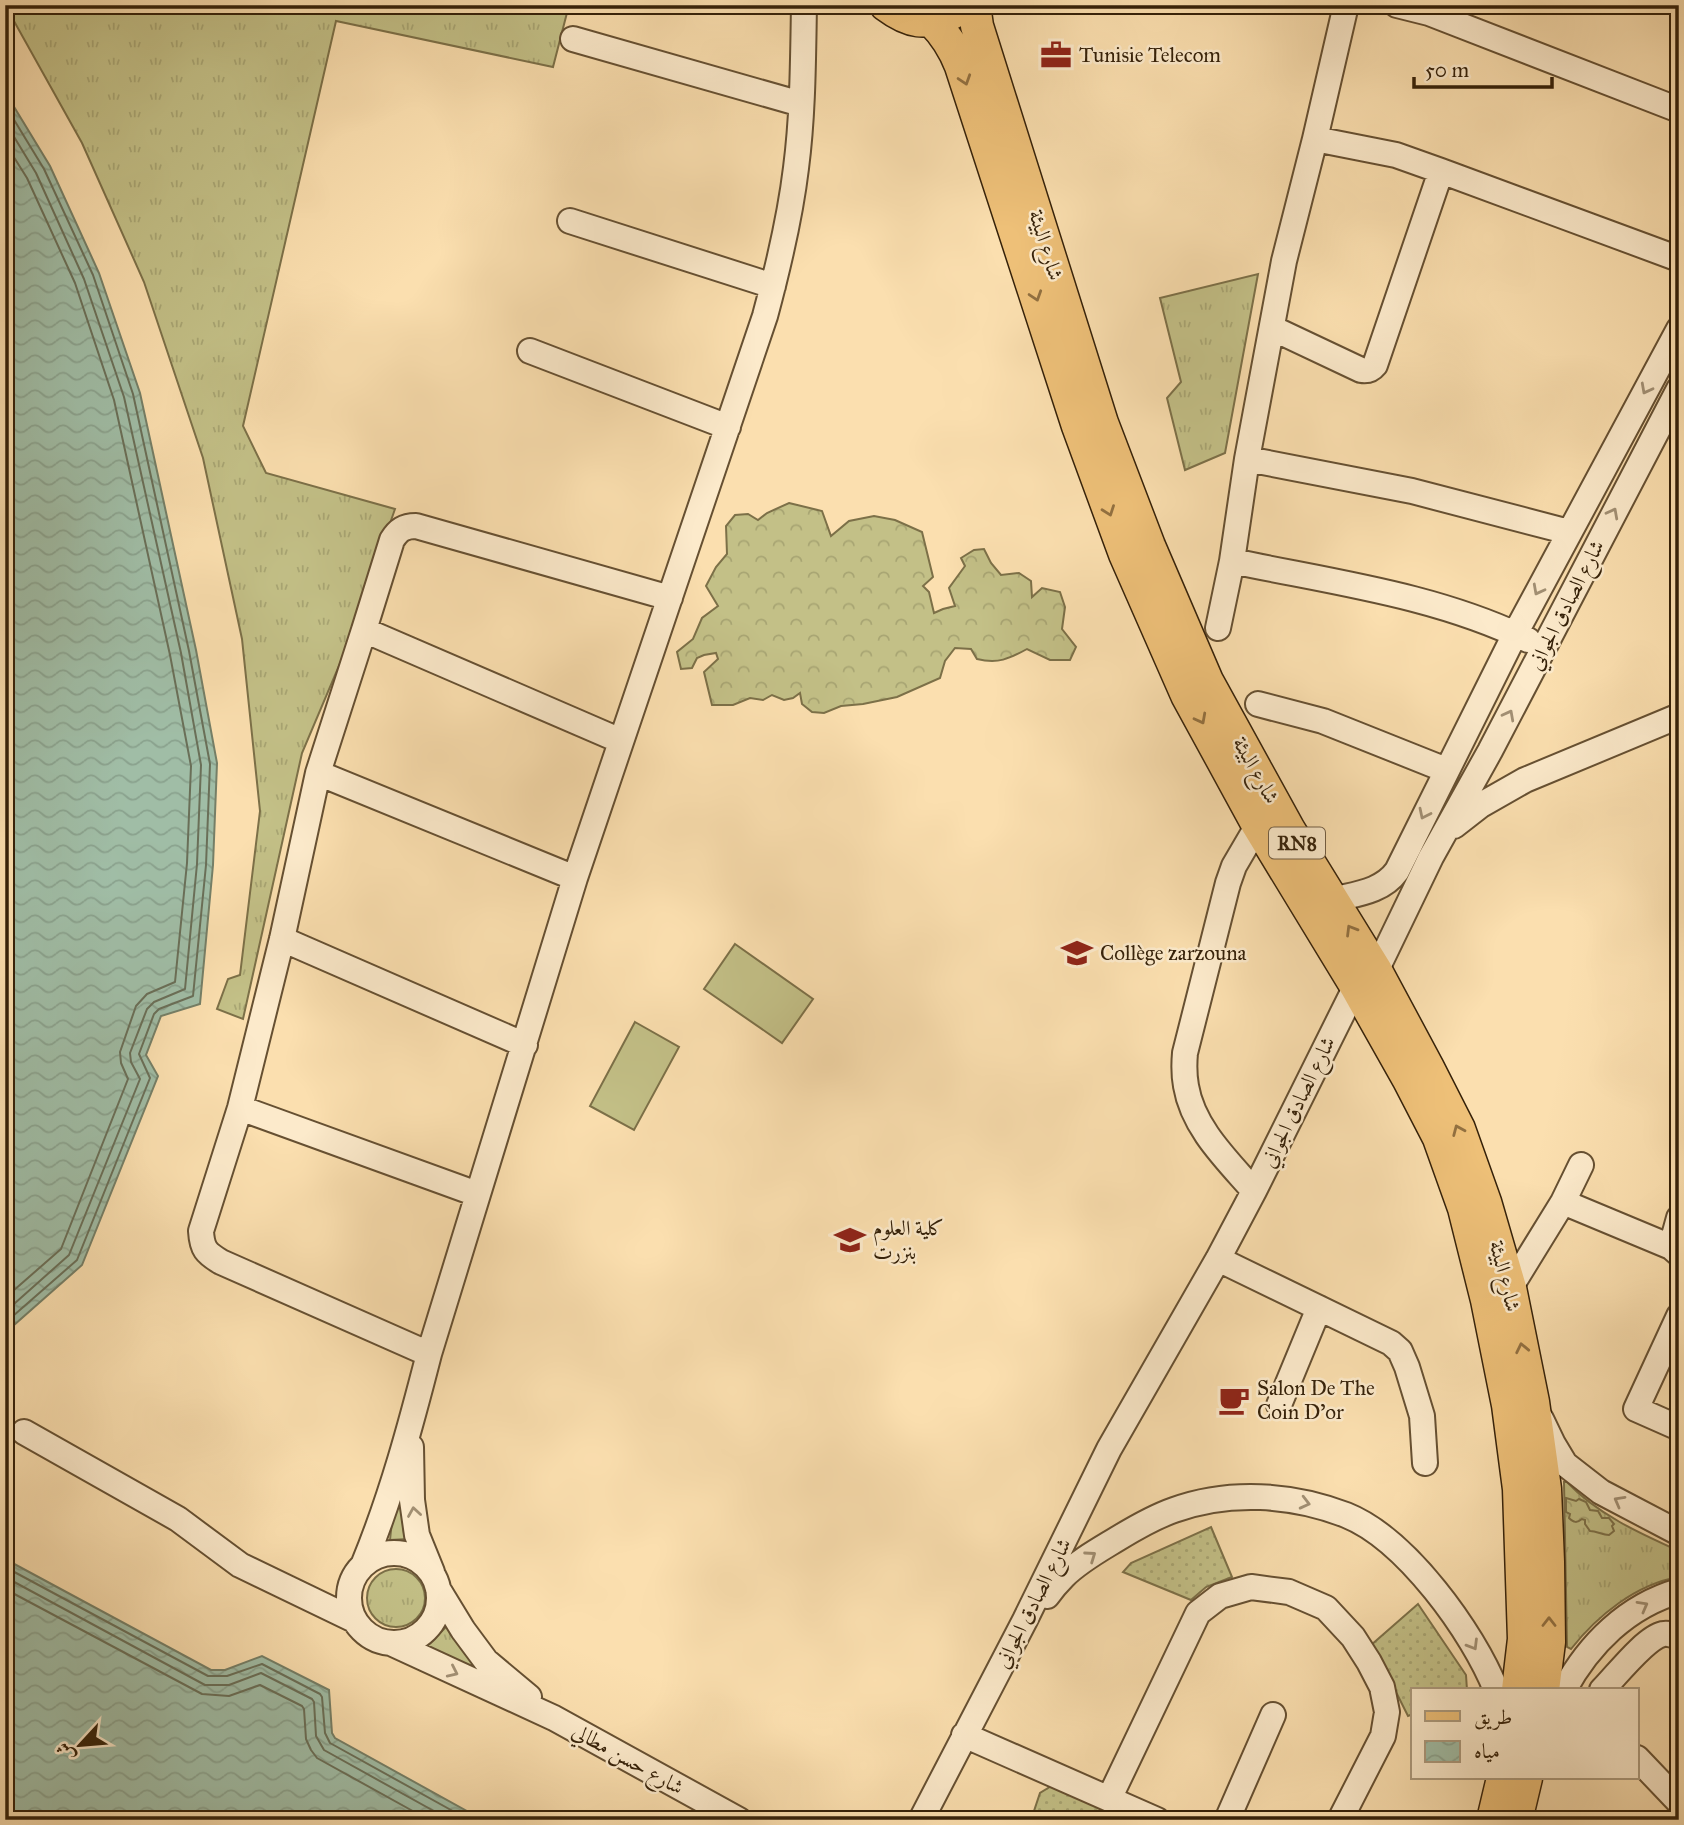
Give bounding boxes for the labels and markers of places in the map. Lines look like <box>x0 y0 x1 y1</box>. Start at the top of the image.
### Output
office icon: Tunisie Telecom <box>1039 38 1073 72</box>
place label: Tunisie Telecom <box>1079 42 1221 68</box>
school or university icon: Collège zarzouna <box>1060 936 1094 970</box>
place label: Collège zarzouna <box>1100 940 1247 966</box>
place label: كلية العلوم بنزرت <box>873 1215 944 1265</box>
school or university icon: كلية العلوم بنزرت <box>833 1223 867 1257</box>
place label: Salon De The Coin D'or <box>1257 1375 1375 1425</box>
cafe icon: Salon De The Coin D'or <box>1217 1383 1251 1417</box>

